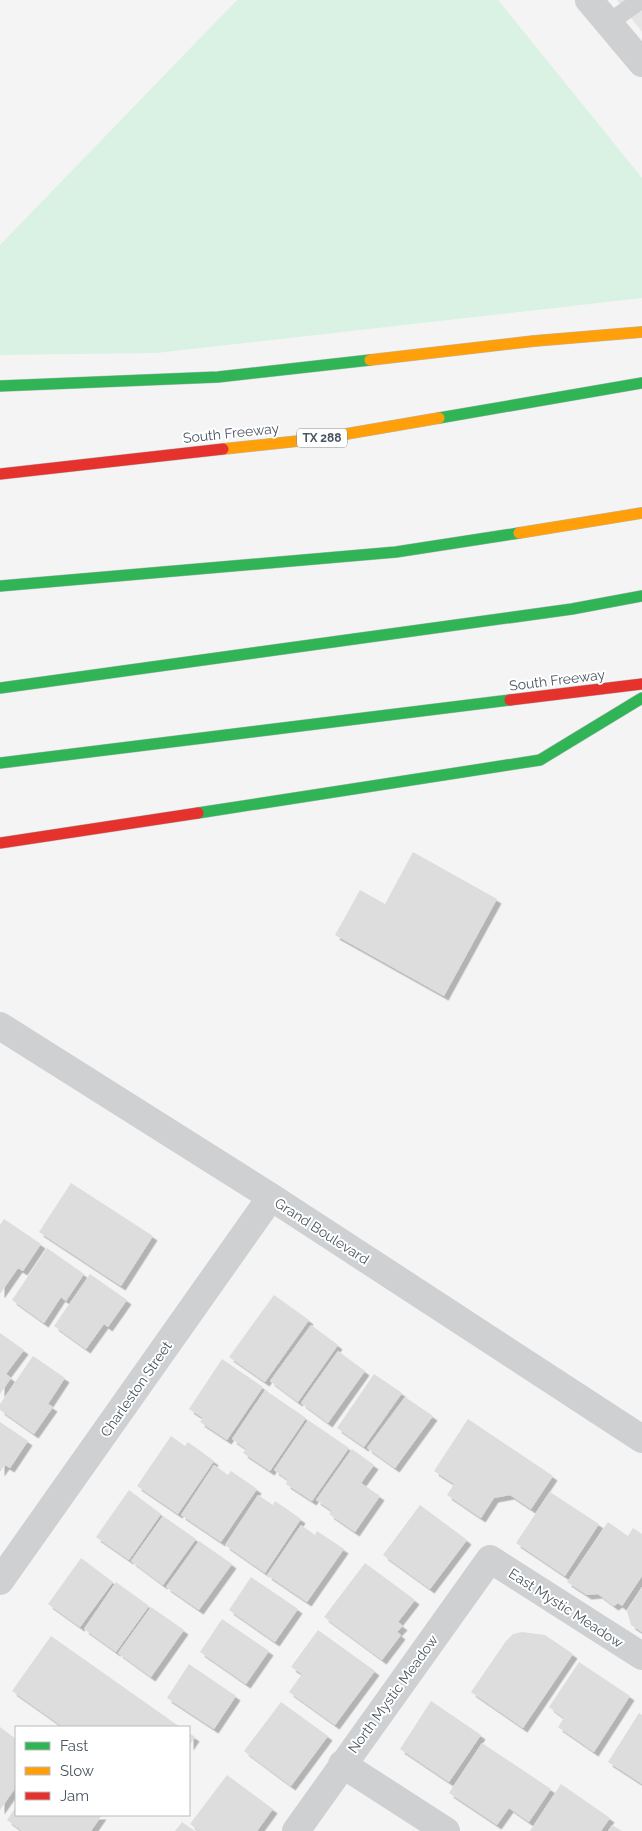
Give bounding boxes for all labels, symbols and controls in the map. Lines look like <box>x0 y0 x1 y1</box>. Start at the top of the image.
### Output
street label: South Freeway <box>182 420 280 446</box>
road number: TX 288 <box>297 428 347 448</box>
street label: South Freeway <box>508 666 606 694</box>
street label: Grand Boulevard <box>272 1195 372 1267</box>
street label: Charleston Street <box>97 1338 175 1440</box>
street label: East Mystic Meadow <box>506 1565 627 1651</box>
street label: North Mystic Meadow <box>345 1631 442 1756</box>
legend <box>15 1726 190 1816</box>
text: Fast <box>60 1737 88 1755</box>
text: Slow <box>60 1762 94 1780</box>
text: Jam <box>60 1787 89 1805</box>

